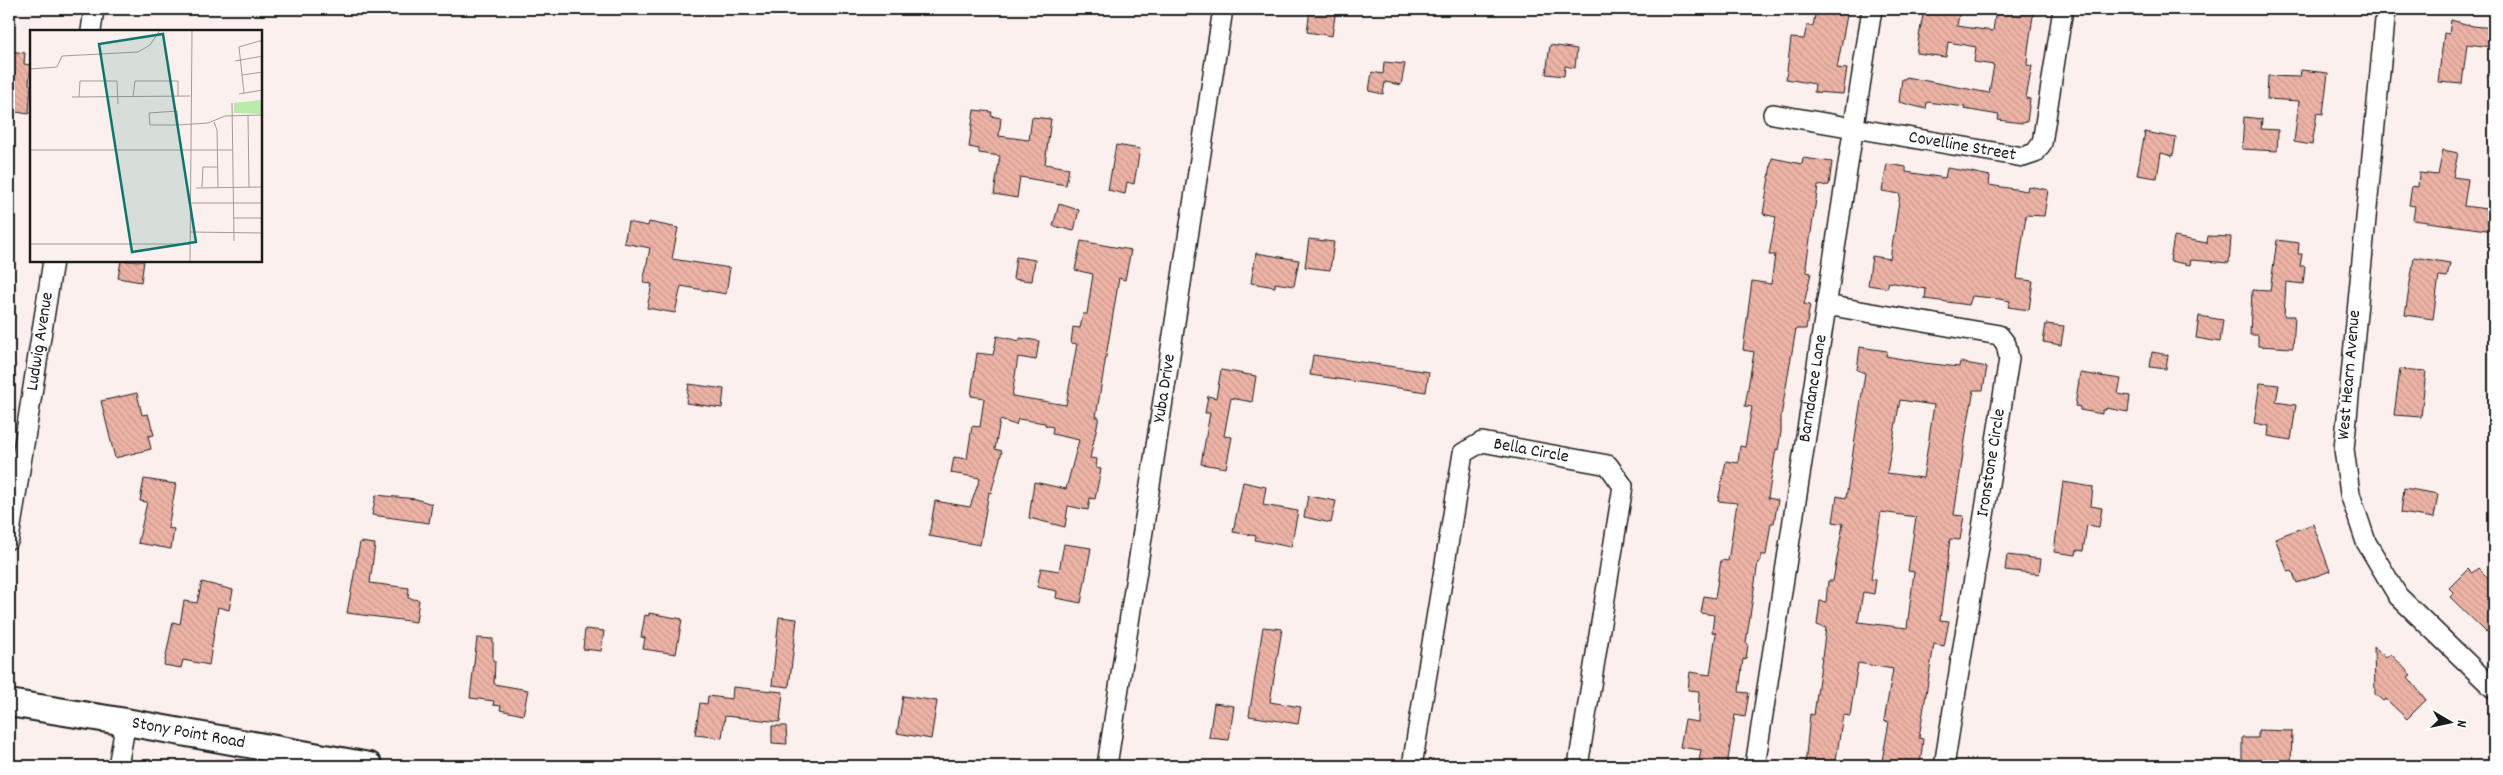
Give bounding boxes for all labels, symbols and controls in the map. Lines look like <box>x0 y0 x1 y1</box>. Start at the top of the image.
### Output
inset map <box>30 30 262 262</box>
street label: Covelline Street <box>1907 125 2018 168</box>
street label: Ludwig Avenue <box>20 290 60 393</box>
street label: West Hearn Avenue <box>2332 309 2368 441</box>
street label: Barndance Lane <box>1793 333 1834 444</box>
street label: Yuba Drive <box>1147 352 1182 425</box>
street label: Ironstone Circle <box>1971 407 2013 519</box>
street label: Bella Circle <box>1491 432 1571 470</box>
north arrow <box>2426 698 2476 748</box>
street label: Stony Point Road <box>130 711 247 756</box>
text: N <box>2450 719 2471 729</box>

